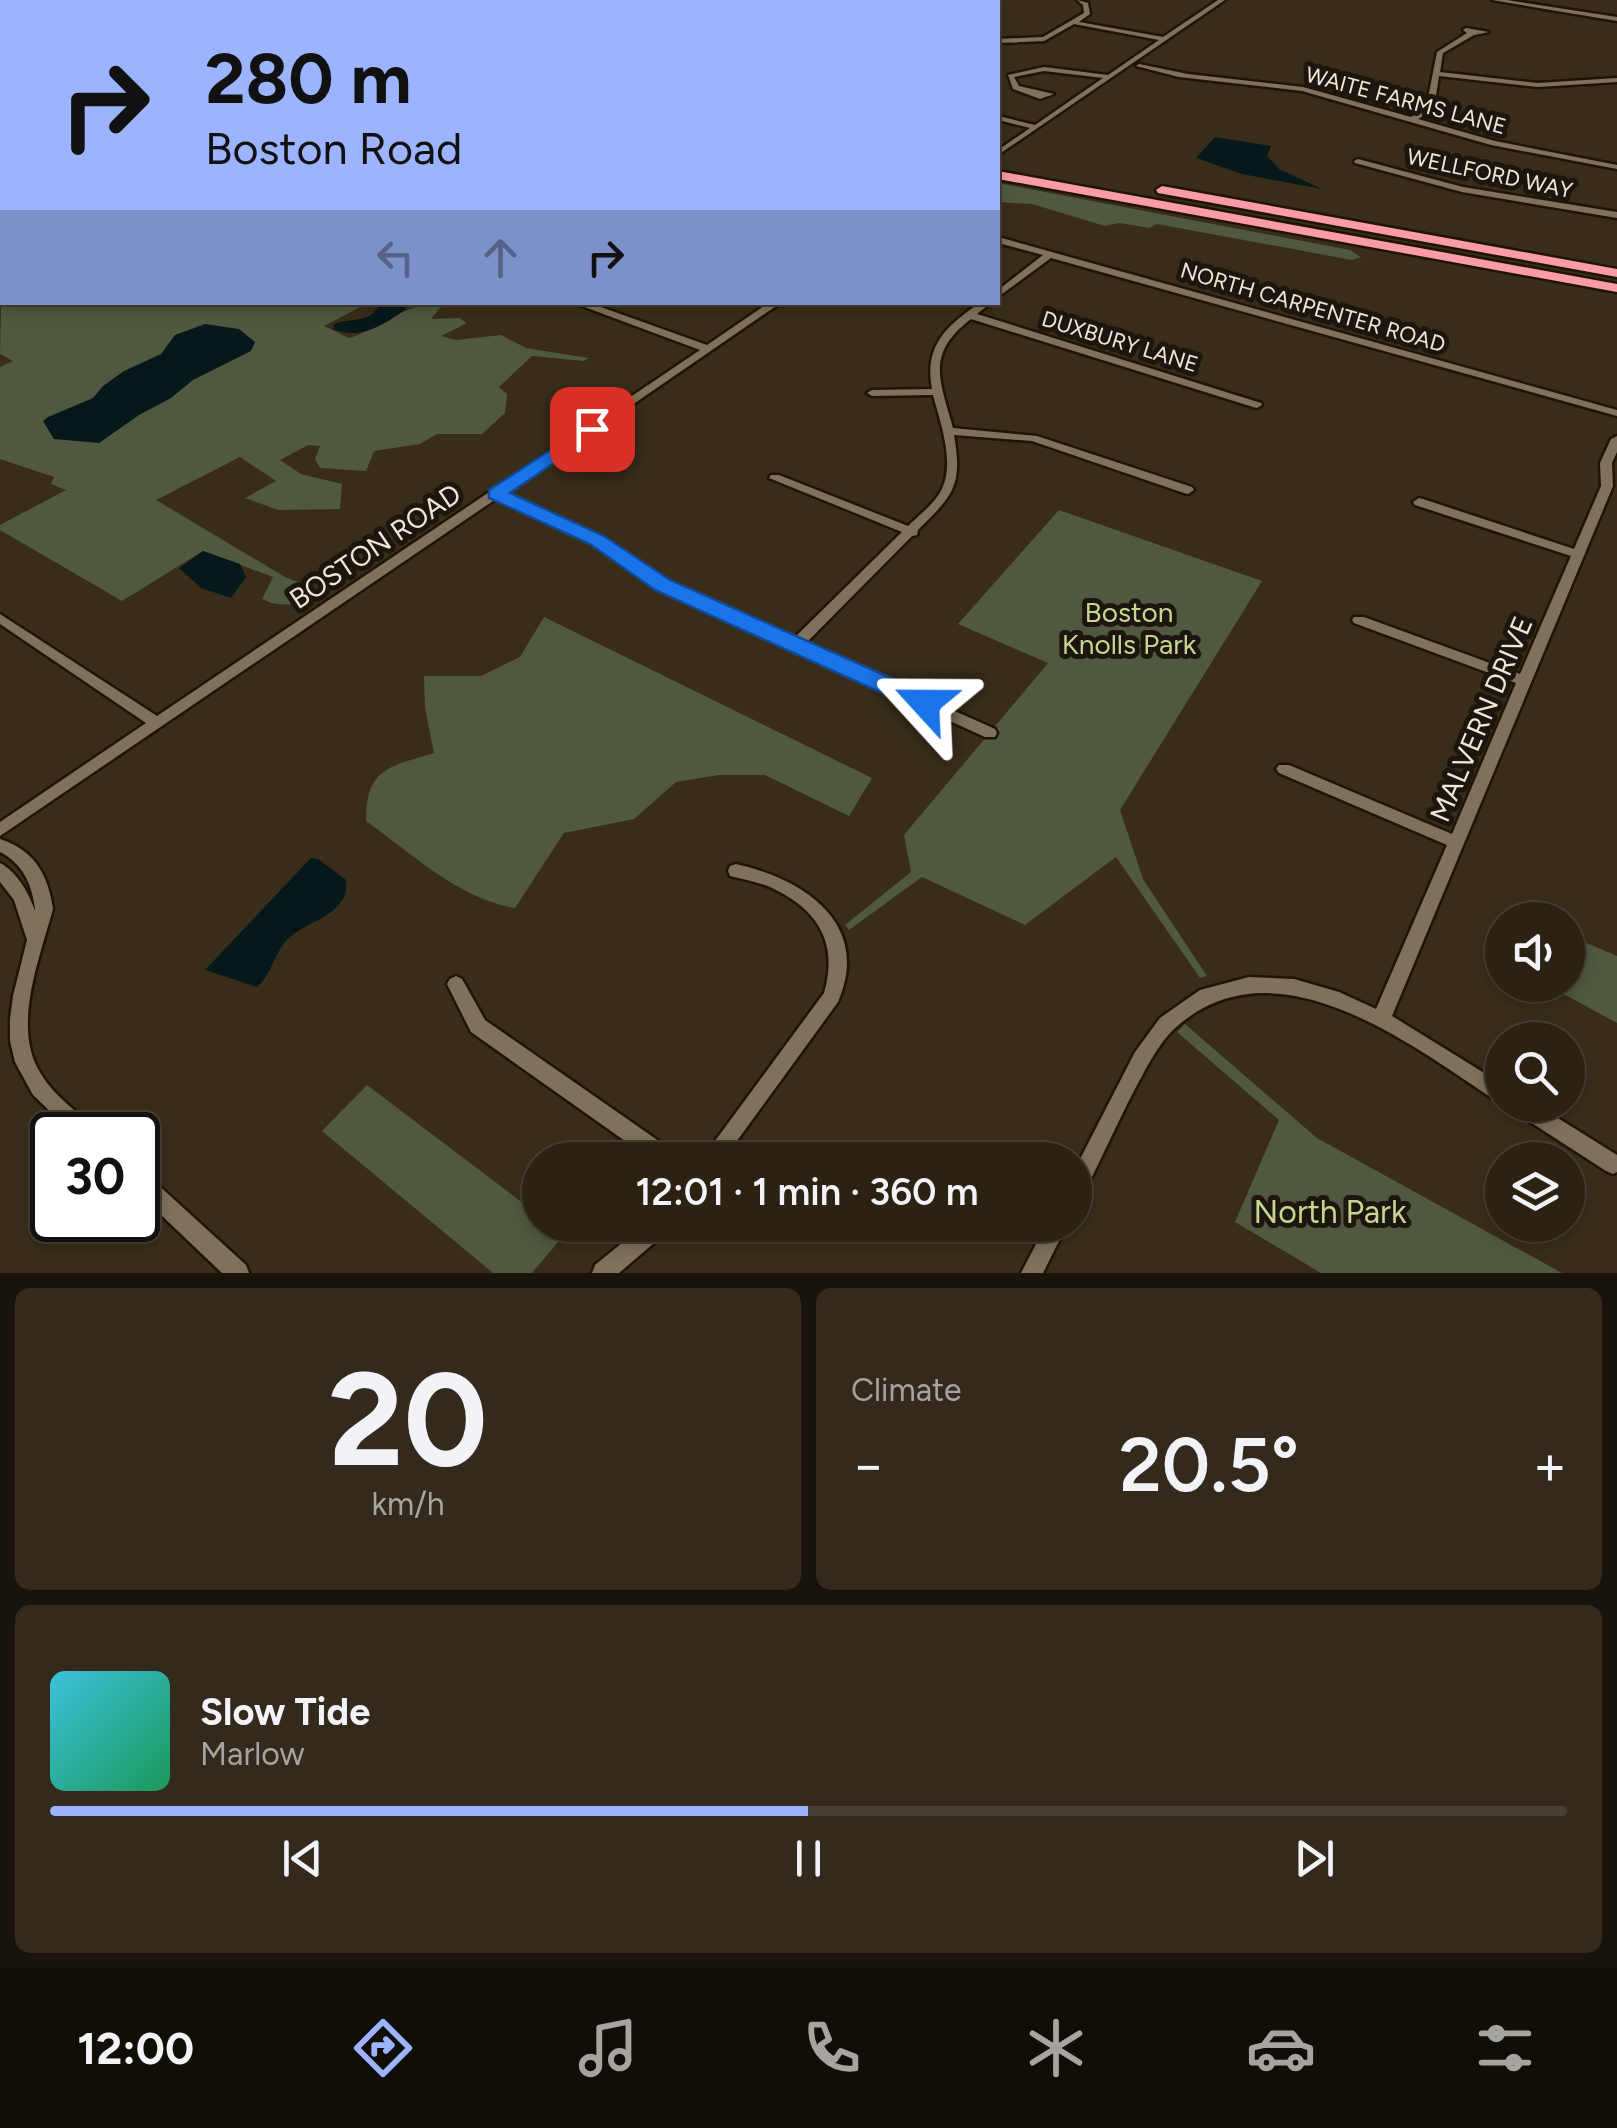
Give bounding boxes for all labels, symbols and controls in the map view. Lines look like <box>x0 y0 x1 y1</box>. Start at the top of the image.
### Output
text: 280 m <box>205 36 411 121</box>
icon: right <box>40 40 170 170</box>
street label: WAITE FARMS LANE <box>1303 61 1509 140</box>
text: Boston Road <box>205 121 462 175</box>
street label: WELLFORD WAY <box>1405 143 1576 204</box>
icon: left <box>368 230 423 285</box>
icon: ahead <box>473 230 528 285</box>
icon: right <box>578 230 633 285</box>
street label: NORTH CARPENTER ROAD <box>1177 257 1449 358</box>
street label: DUXBURY LANE <box>1038 305 1201 378</box>
pin <box>550 387 635 472</box>
icon: arrive <box>565 402 620 457</box>
street label: BOSTON ROAD <box>283 476 467 616</box>
park label: Boston Knolls Park <box>1062 595 1197 661</box>
street label: MALVERN DRIVE <box>1422 611 1540 827</box>
position arrow <box>873 651 977 755</box>
map controls <box>1485 902 1585 1242</box>
button: sound <box>1485 902 1585 1002</box>
button: search <box>1485 1022 1585 1122</box>
speed limit sign: 30 <box>30 1112 160 1242</box>
button: layers <box>1485 1142 1585 1242</box>
text: 12:01 · 1 min · 360 m <box>635 1169 979 1215</box>
park label: North Park <box>1254 1193 1407 1231</box>
text: 20 <box>328 1342 488 1498</box>
text: Climate <box>851 1371 962 1409</box>
text: 20.5° <box>1119 1420 1299 1510</box>
text: − <box>851 1432 885 1498</box>
text: + <box>1533 1432 1567 1498</box>
text: km/h <box>371 1485 445 1523</box>
text: Slow Tide <box>200 1689 370 1735</box>
text: Marlow <box>200 1735 304 1773</box>
icon: previous <box>275 1831 330 1886</box>
icon: pause <box>781 1831 836 1886</box>
icon: next <box>1287 1831 1342 1886</box>
icon: directions <box>348 2013 418 2083</box>
icon: music <box>573 2013 643 2083</box>
icon: phone <box>797 2013 867 2083</box>
icon: climate <box>1021 2013 1091 2083</box>
icon: car <box>1246 2013 1316 2083</box>
icon: filters <box>1470 2013 1540 2083</box>
text: 12:00 <box>77 2021 194 2075</box>

